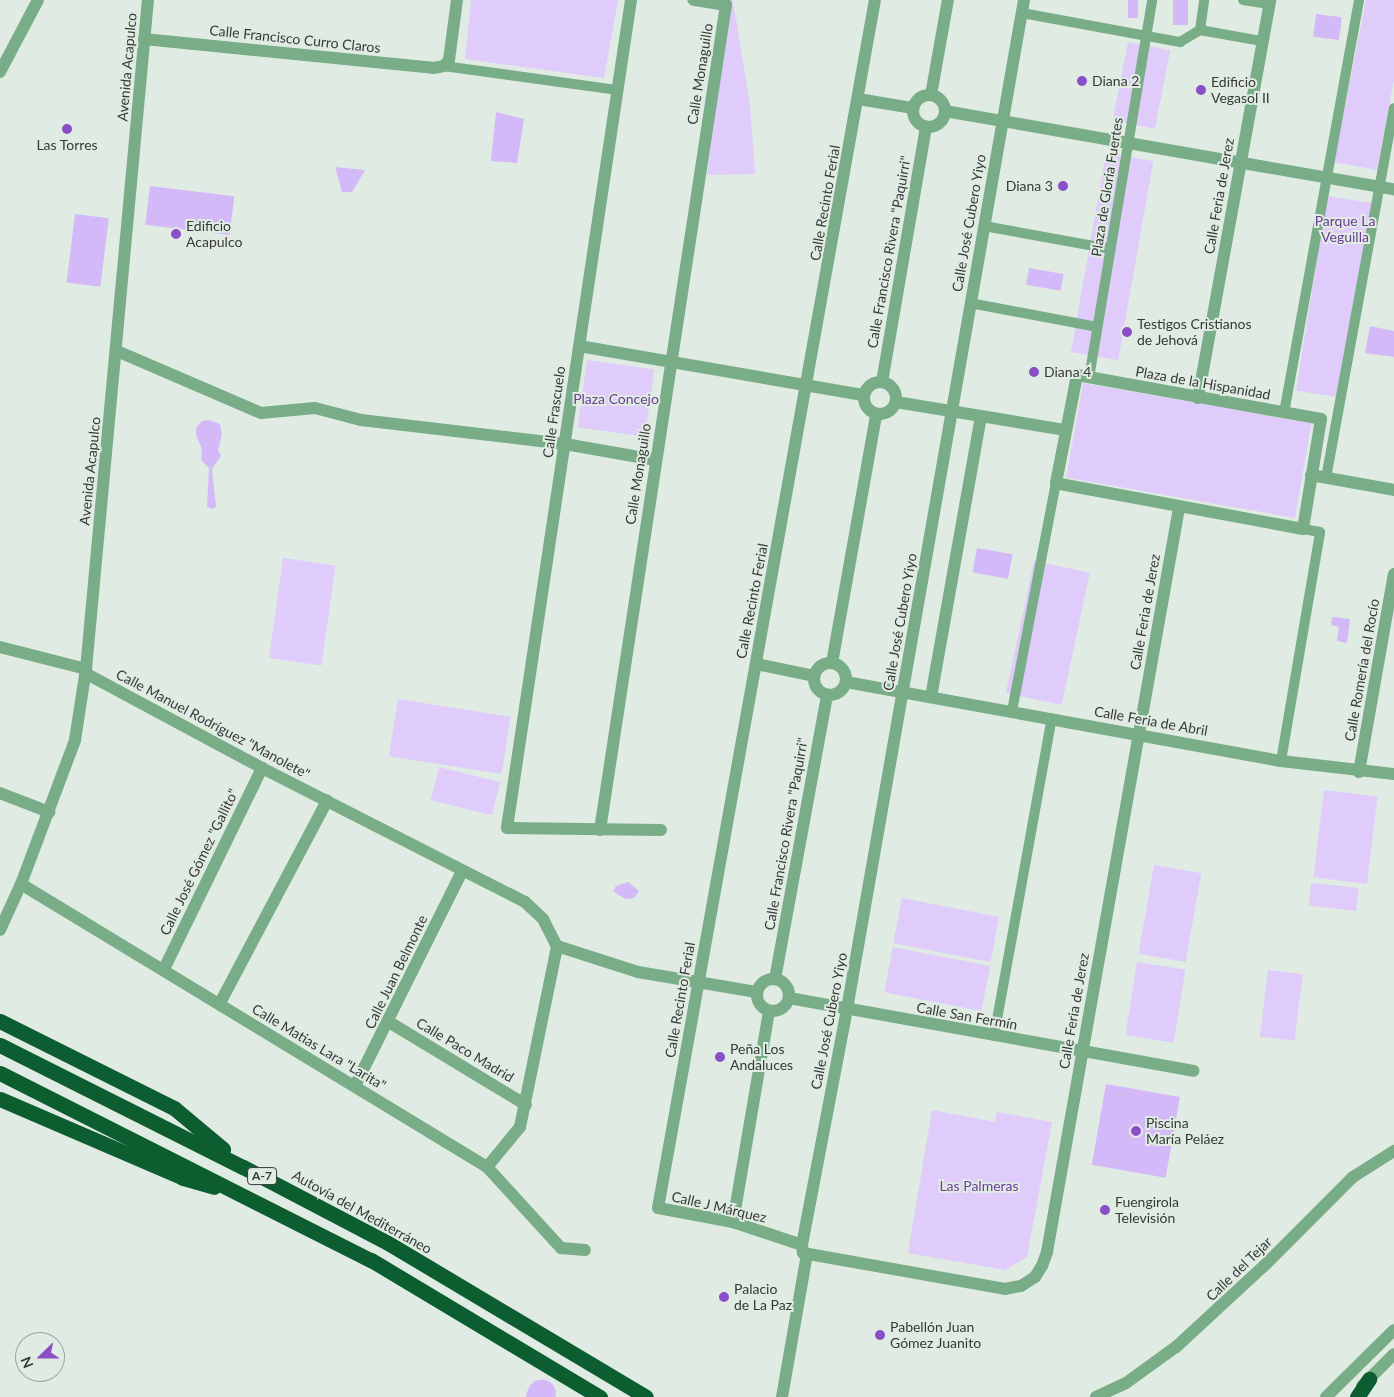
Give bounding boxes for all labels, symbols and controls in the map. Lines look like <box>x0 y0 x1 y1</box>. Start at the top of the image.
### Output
street label: Avenida Acapulco <box>114 12 140 122</box>
street label: Calle Francisco Curro Claros <box>209 22 381 56</box>
street label: Calle Monaguillo <box>684 22 716 126</box>
place label: Diana 2 <box>1092 73 1139 89</box>
place label: Edificio Vegasol II <box>1211 74 1270 106</box>
marker: Diana 2 <box>1076 75 1088 87</box>
marker: Edificio Vegasol II <box>1195 84 1207 96</box>
street label: Plaza de Gloria Fuertes <box>1088 116 1126 258</box>
marker: Las Torres <box>61 123 73 135</box>
street label: Calle Feria de Jerez <box>1200 136 1238 256</box>
place label: Las Torres <box>36 137 98 153</box>
street label: Calle Recinto Ferial <box>807 144 843 262</box>
street label: Calle José Cubero Yiyo <box>949 153 989 293</box>
street label: Calle Francisco Rivera "Paquirri" <box>864 154 914 350</box>
place label: Diana 3 <box>1006 178 1053 194</box>
marker: Diana 3 <box>1057 180 1069 192</box>
park label: Parque La Veguilla <box>1315 213 1375 246</box>
place label: Edificio Acapulco <box>186 218 242 250</box>
marker: Edificio Acapulco <box>170 228 182 240</box>
place label: Testigos Cristianos de Jehová <box>1137 316 1252 348</box>
marker: Testigos Cristianos de Jehová <box>1121 326 1133 338</box>
street label: Plaza de la Hispanidad <box>1134 363 1272 403</box>
place label: Diana 4 <box>1044 364 1091 380</box>
street label: Calle Frascuelo <box>539 365 569 459</box>
marker: Diana 4 <box>1028 366 1040 378</box>
park label: Plaza Concejo <box>573 391 659 407</box>
street label: Avenida Acapulco <box>76 416 104 526</box>
street label: Calle Monaguillo <box>622 422 654 526</box>
street label: Calle Recinto Ferial <box>733 542 771 660</box>
street label: Calle José Cubero Yiyo <box>880 552 920 692</box>
street label: Calle Feria de Jerez <box>1126 552 1164 672</box>
street label: Calle Romería del Rocío <box>1341 597 1383 743</box>
street label: Calle Manuel Rodríguez "Manolete" <box>113 666 313 782</box>
street label: Calle Feria de Abril <box>1093 703 1209 739</box>
street label: Calle Francisco Rivera "Paquirri" <box>761 736 811 932</box>
street label: Calle José Gómez "Gallito" <box>156 786 242 938</box>
street label: Calle Juan Belmonte <box>361 912 431 1032</box>
street label: Calle Recinto Ferial <box>662 941 698 1059</box>
street label: Calle José Cubero Yiyo <box>807 951 851 1091</box>
street label: Calle Feria de Jerez <box>1055 951 1093 1071</box>
street label: Calle San Fermín <box>915 999 1019 1033</box>
street label: Calle Matias Lara "Larita" <box>249 1000 389 1094</box>
street label: Calle Paco Madrid <box>413 1014 517 1086</box>
place label: Peña Los Andaluces <box>730 1041 793 1074</box>
marker: Peña Los Andaluces <box>714 1051 726 1063</box>
place label: Piscina María Peláez <box>1146 1115 1224 1148</box>
marker: Piscina María Peláez <box>1130 1125 1142 1137</box>
road number: A-7 <box>247 1166 277 1186</box>
street label: Autovía del Mediterráneo <box>289 1167 435 1257</box>
park label: Las Palmeras <box>939 1178 1019 1194</box>
street label: Calle J Márquez <box>670 1188 768 1226</box>
place label: Fuengirola Televisión <box>1115 1194 1179 1226</box>
marker: Fuengirola Televisión <box>1099 1204 1111 1216</box>
street label: Calle del Tejar <box>1202 1233 1276 1305</box>
place label: Palacio de La Paz <box>734 1281 792 1314</box>
marker: Palacio de La Paz <box>718 1291 730 1303</box>
place label: Pabellón Juan Gómez Juanito <box>890 1319 981 1351</box>
marker: Pabellón Juan Gómez Juanito <box>874 1329 886 1341</box>
north arrow <box>15 1332 65 1382</box>
text: N <box>17 1354 36 1371</box>

